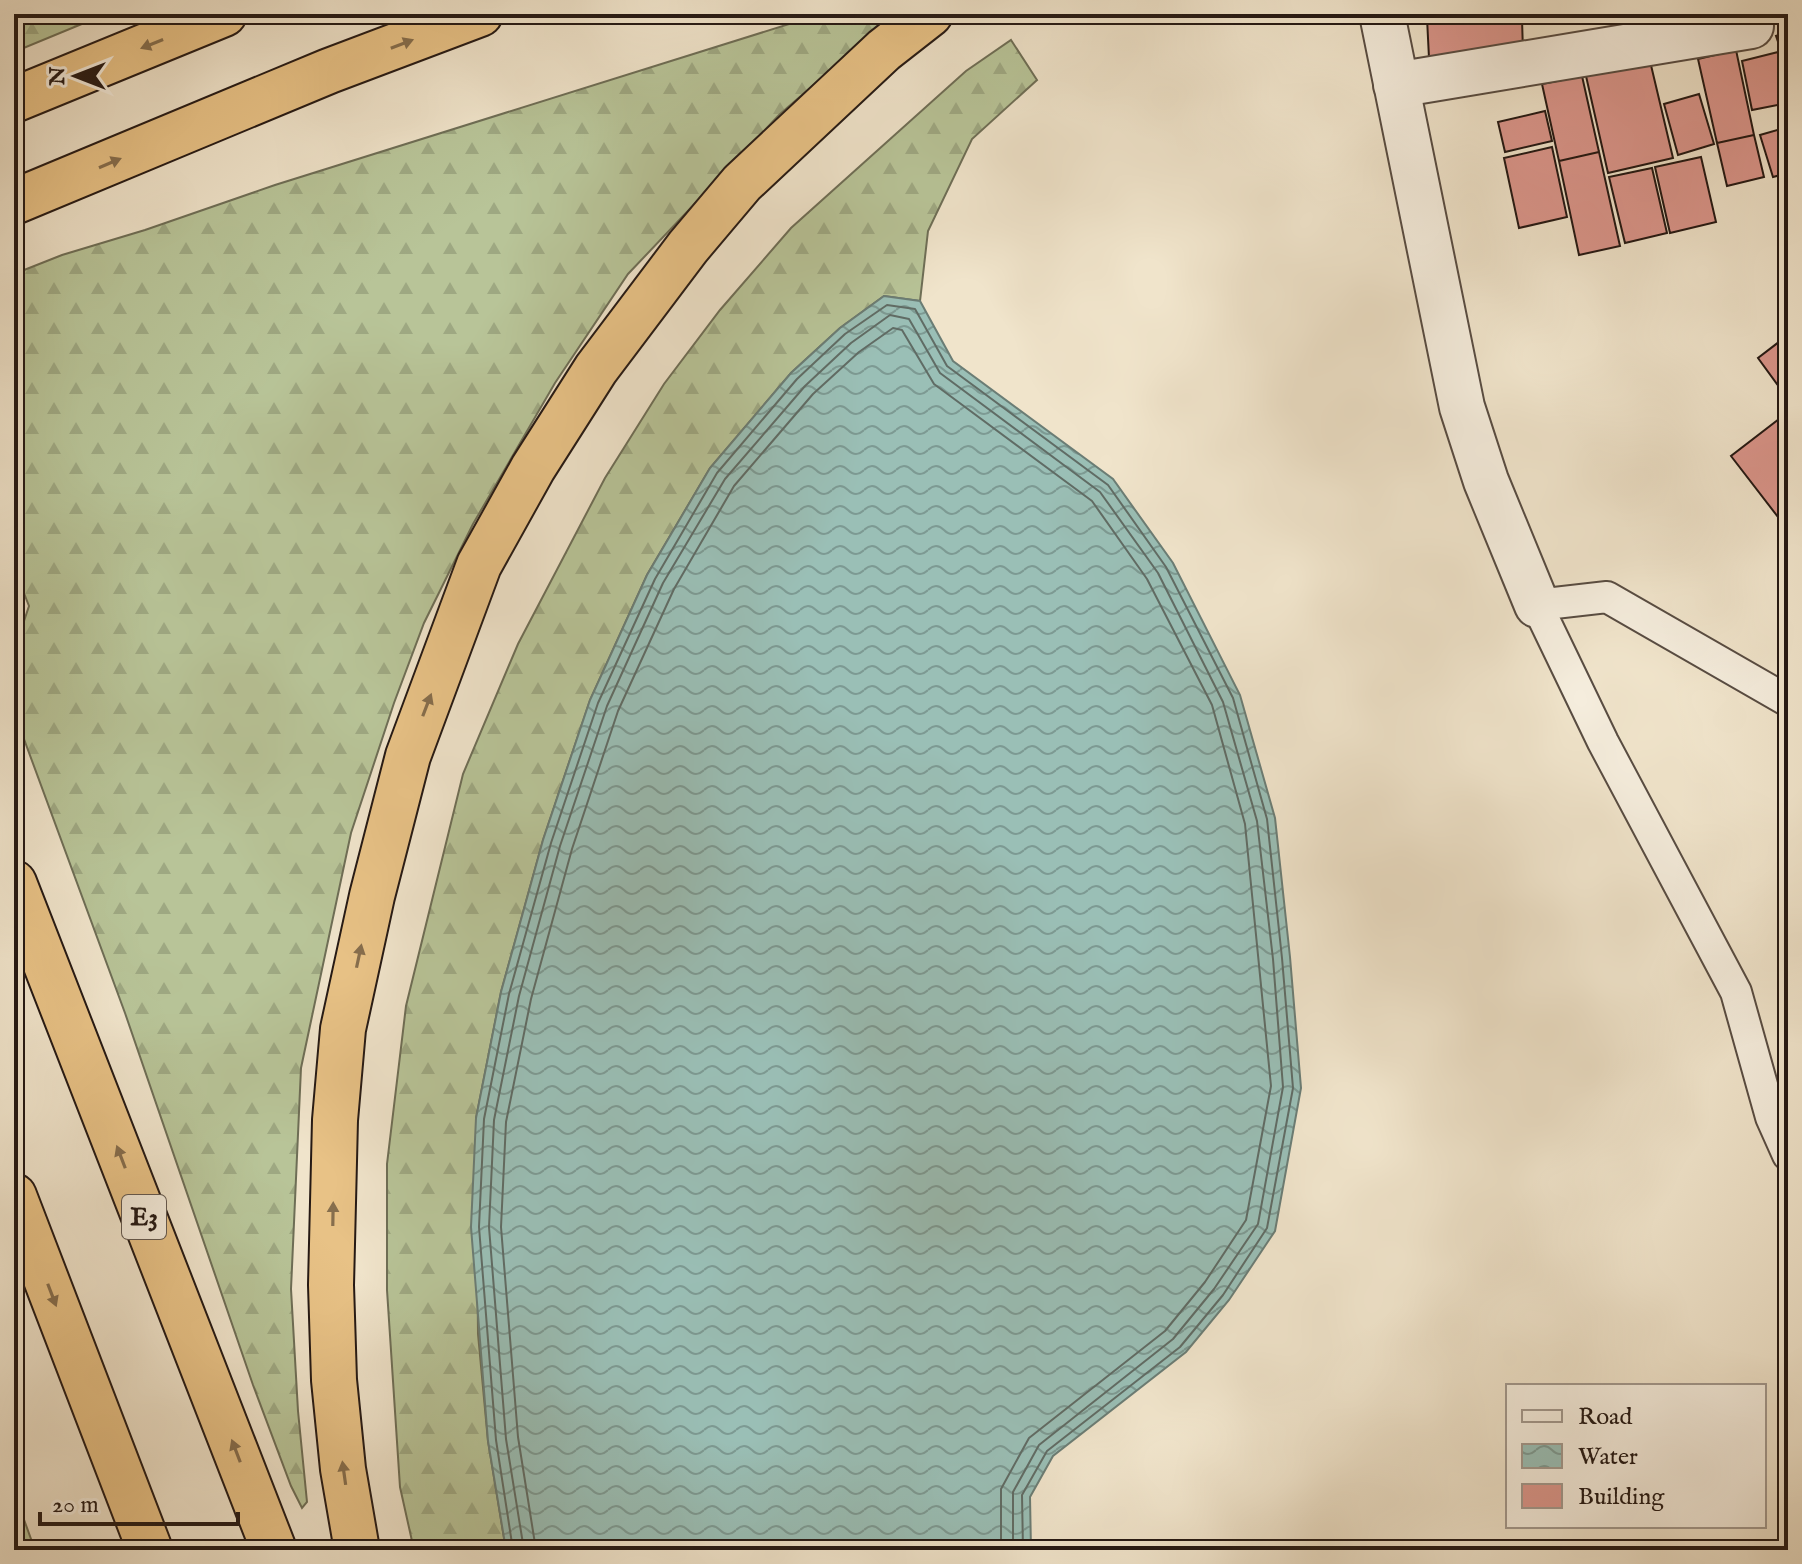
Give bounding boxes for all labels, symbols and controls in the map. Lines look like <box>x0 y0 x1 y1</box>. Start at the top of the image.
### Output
north arrow <box>36 36 116 116</box>
one-way arrow <box>140 37 164 50</box>
one-way arrow <box>390 37 414 50</box>
text: N <box>44 66 72 87</box>
one-way arrow <box>98 156 121 169</box>
one-way arrow <box>421 693 434 717</box>
one-way arrow <box>353 943 366 968</box>
one-way arrow <box>114 1145 127 1169</box>
road number: E3 <box>122 1195 166 1239</box>
one-way arrow <box>326 1201 339 1226</box>
one-way arrow <box>46 1283 59 1307</box>
legend <box>1506 1384 1766 1528</box>
text: Road <box>1578 1402 1632 1433</box>
one-way arrow <box>229 1439 242 1463</box>
text: Water <box>1578 1442 1638 1473</box>
one-way arrow <box>337 1460 350 1485</box>
scale bar <box>40 1476 238 1526</box>
text: Building <box>1578 1482 1665 1513</box>
text: 20 m <box>52 1490 99 1521</box>

